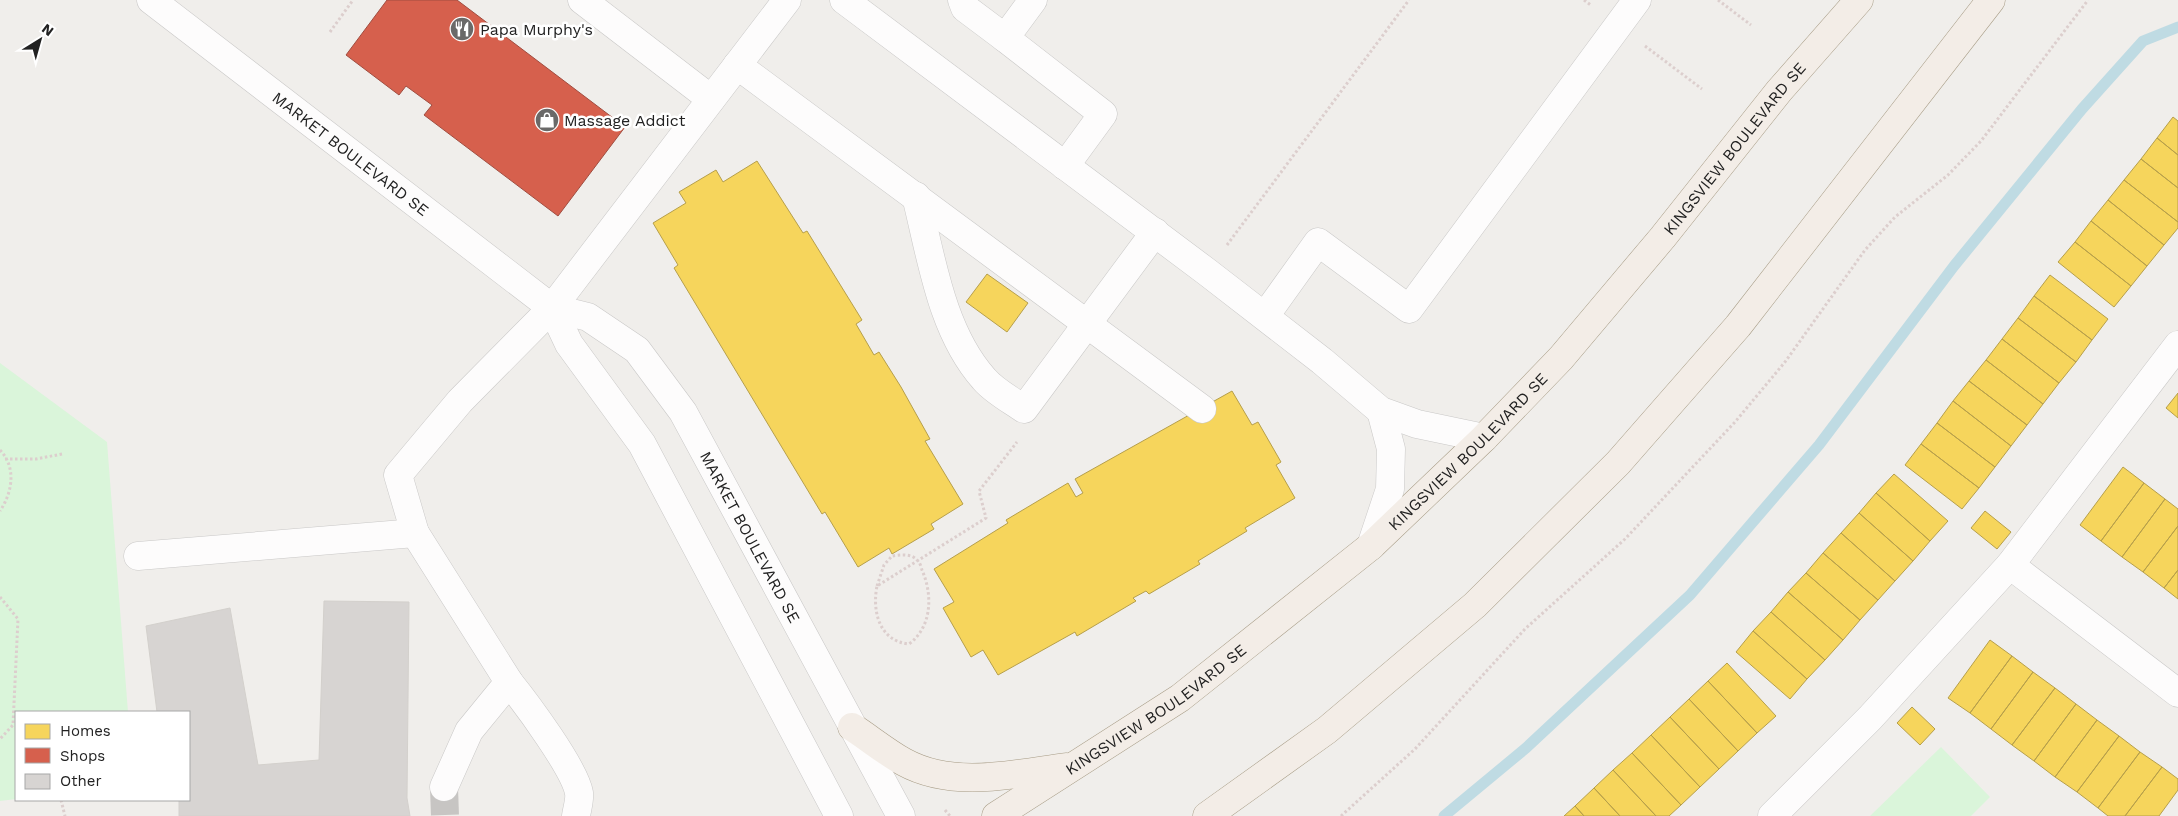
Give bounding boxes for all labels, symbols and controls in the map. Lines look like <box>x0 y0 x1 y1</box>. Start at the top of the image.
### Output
north arrow <box>15 15 65 65</box>
restaurant icon: Papa Murphy's <box>449 16 475 42</box>
text: N <box>39 20 57 39</box>
place label: Papa Murphy's <box>480 20 593 39</box>
street label: KINGSVIEW BOULEVARD SE <box>1659 59 1810 239</box>
street label: MARKET BOULEVARD SE <box>269 88 432 220</box>
shop icon: Massage Addict <box>534 107 560 133</box>
place label: Massage Addict <box>564 111 686 130</box>
street label: KINGSVIEW BOULEVARD SE <box>1384 369 1552 534</box>
street label: MARKET BOULEVARD SE <box>696 448 804 626</box>
street label: KINGSVIEW BOULEVARD SE <box>1062 640 1250 779</box>
legend <box>15 711 190 801</box>
text: Homes <box>60 722 111 740</box>
text: Shops <box>60 747 105 765</box>
text: Other <box>60 772 102 790</box>

